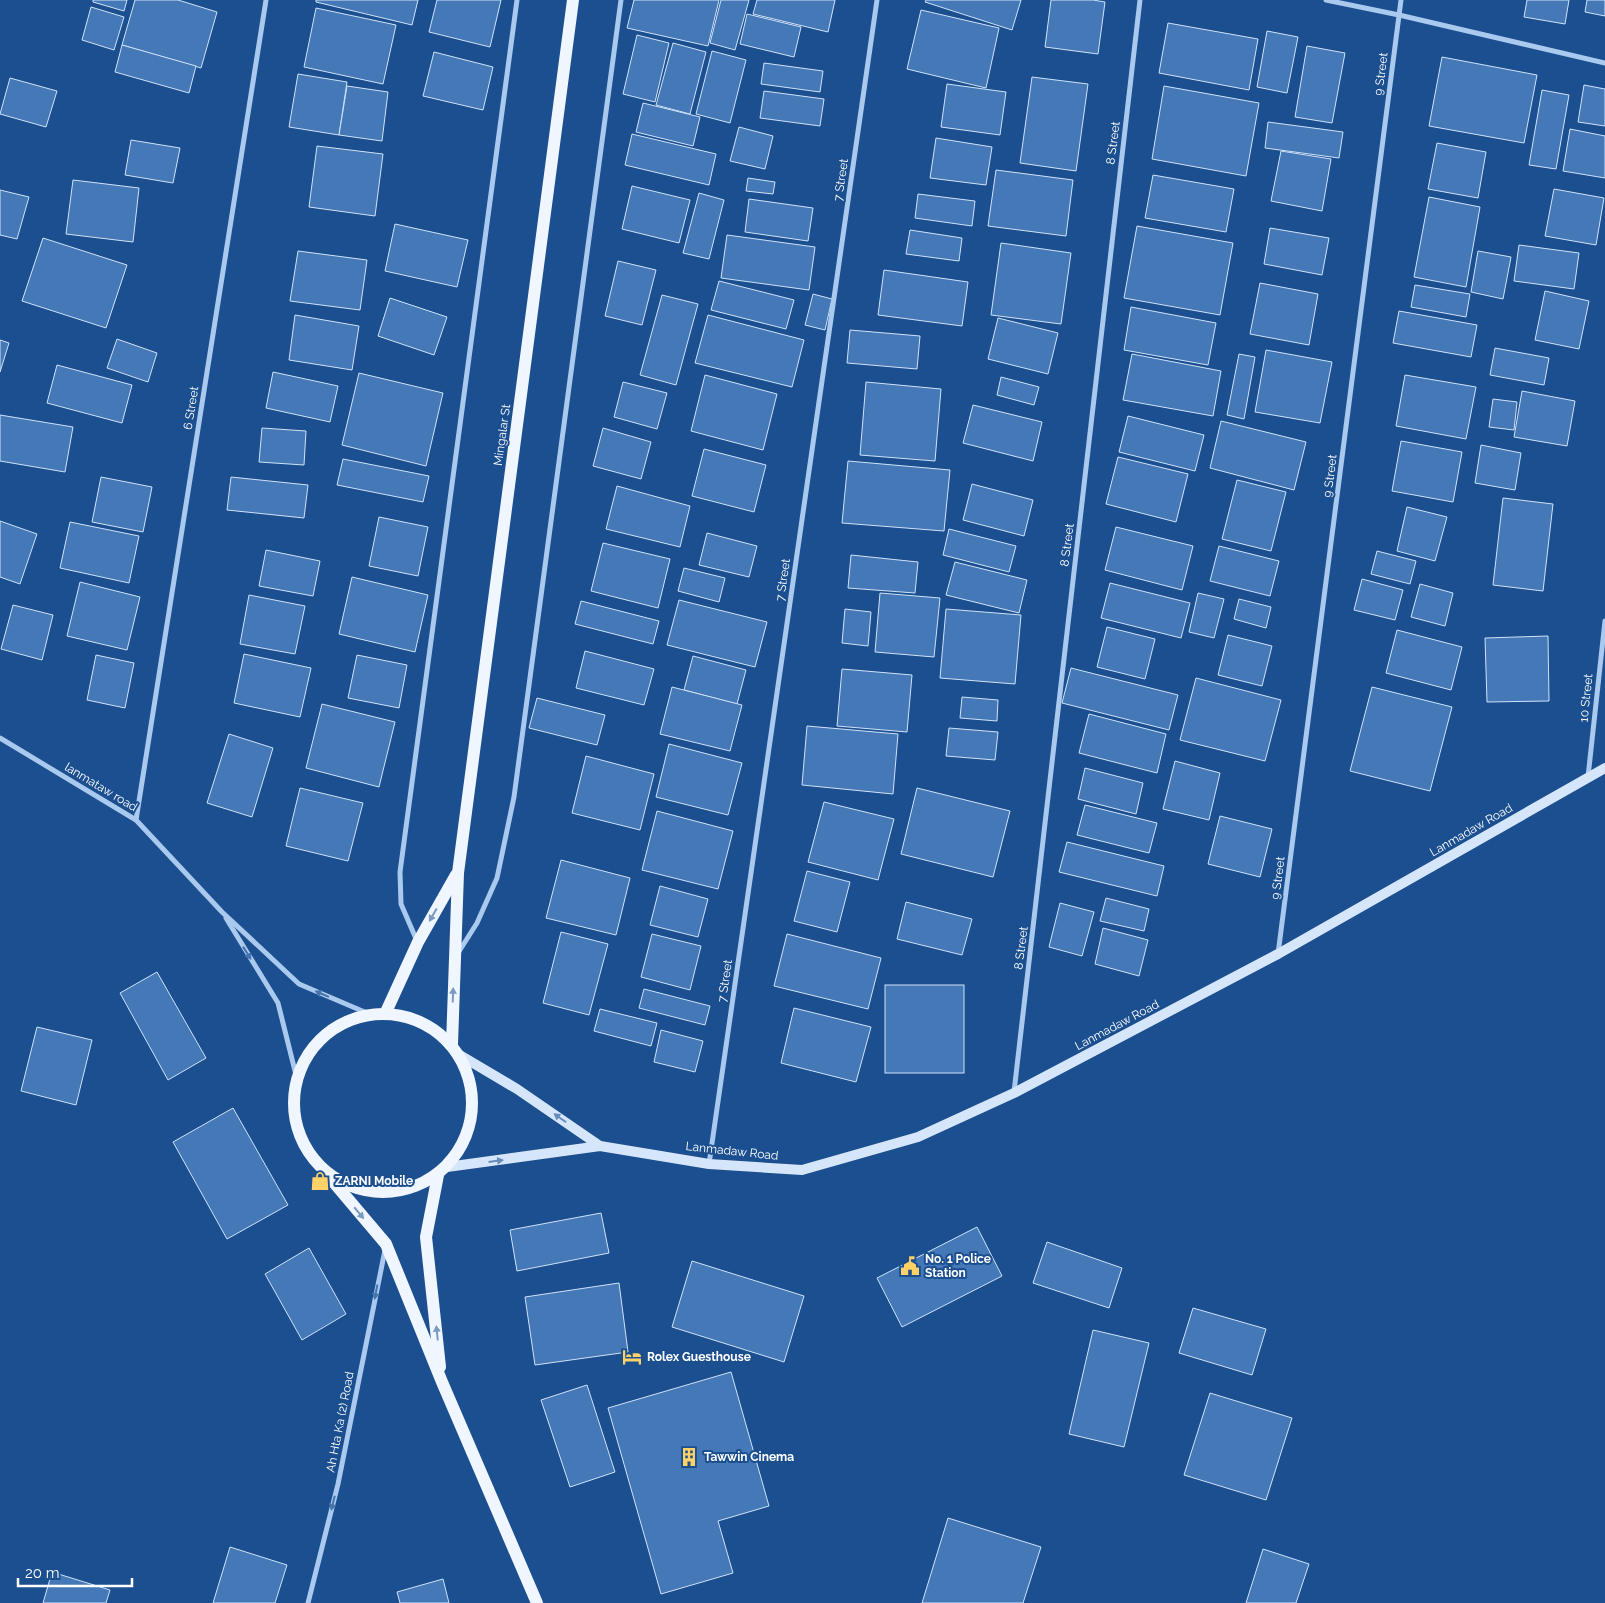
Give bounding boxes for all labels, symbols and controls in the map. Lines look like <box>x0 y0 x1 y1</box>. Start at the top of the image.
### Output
street label: 9 Street <box>1371 52 1391 96</box>
street label: 8 Street <box>1103 121 1123 165</box>
street label: 7 Street <box>831 158 851 202</box>
street label: 6 Street <box>181 385 201 431</box>
street label: Mingalar St <box>491 403 513 467</box>
street label: 9 Street <box>1320 454 1340 498</box>
street label: 8 Street <box>1057 523 1077 567</box>
street label: 7 Street <box>773 558 793 602</box>
street label: 10 Street <box>1576 673 1596 723</box>
street label: lanmataw road <box>62 760 140 814</box>
street label: Lanmadaw Road <box>1427 801 1515 859</box>
street label: 9 Street <box>1268 856 1288 900</box>
one-way arrow <box>429 909 438 922</box>
street label: 8 Street <box>1011 926 1031 970</box>
one-way arrow <box>243 947 252 960</box>
street label: 7 Street <box>715 959 735 1003</box>
one-way arrow <box>449 987 457 1003</box>
one-way arrow <box>315 990 329 998</box>
street label: Lanmadaw Road <box>1073 997 1161 1053</box>
one-way arrow <box>553 1113 567 1123</box>
street label: Lanmadaw Road <box>685 1139 779 1163</box>
one-way arrow <box>488 1157 504 1165</box>
shop icon: ZARNI Mobile <box>309 1170 331 1192</box>
place label: ZARNI Mobile <box>335 1174 413 1188</box>
one-way arrow <box>354 1206 365 1219</box>
place label: No. 1 Police Station <box>925 1252 991 1280</box>
public building icon: No. 1 Police Station <box>899 1255 921 1277</box>
one-way arrow <box>372 1285 380 1301</box>
one-way arrow <box>433 1325 441 1341</box>
hotel icon: Rolex Guesthouse <box>621 1346 643 1368</box>
place label: Rolex Guesthouse <box>647 1350 751 1364</box>
street label: Ah Hta Ka (2) Road <box>323 1370 357 1474</box>
building icon: Tawwin Cinema <box>678 1446 700 1468</box>
place label: Tawwin Cinema <box>704 1450 794 1464</box>
one-way arrow <box>329 1495 337 1510</box>
scale bar <box>18 1556 131 1588</box>
text: 20 m <box>25 1564 60 1582</box>

